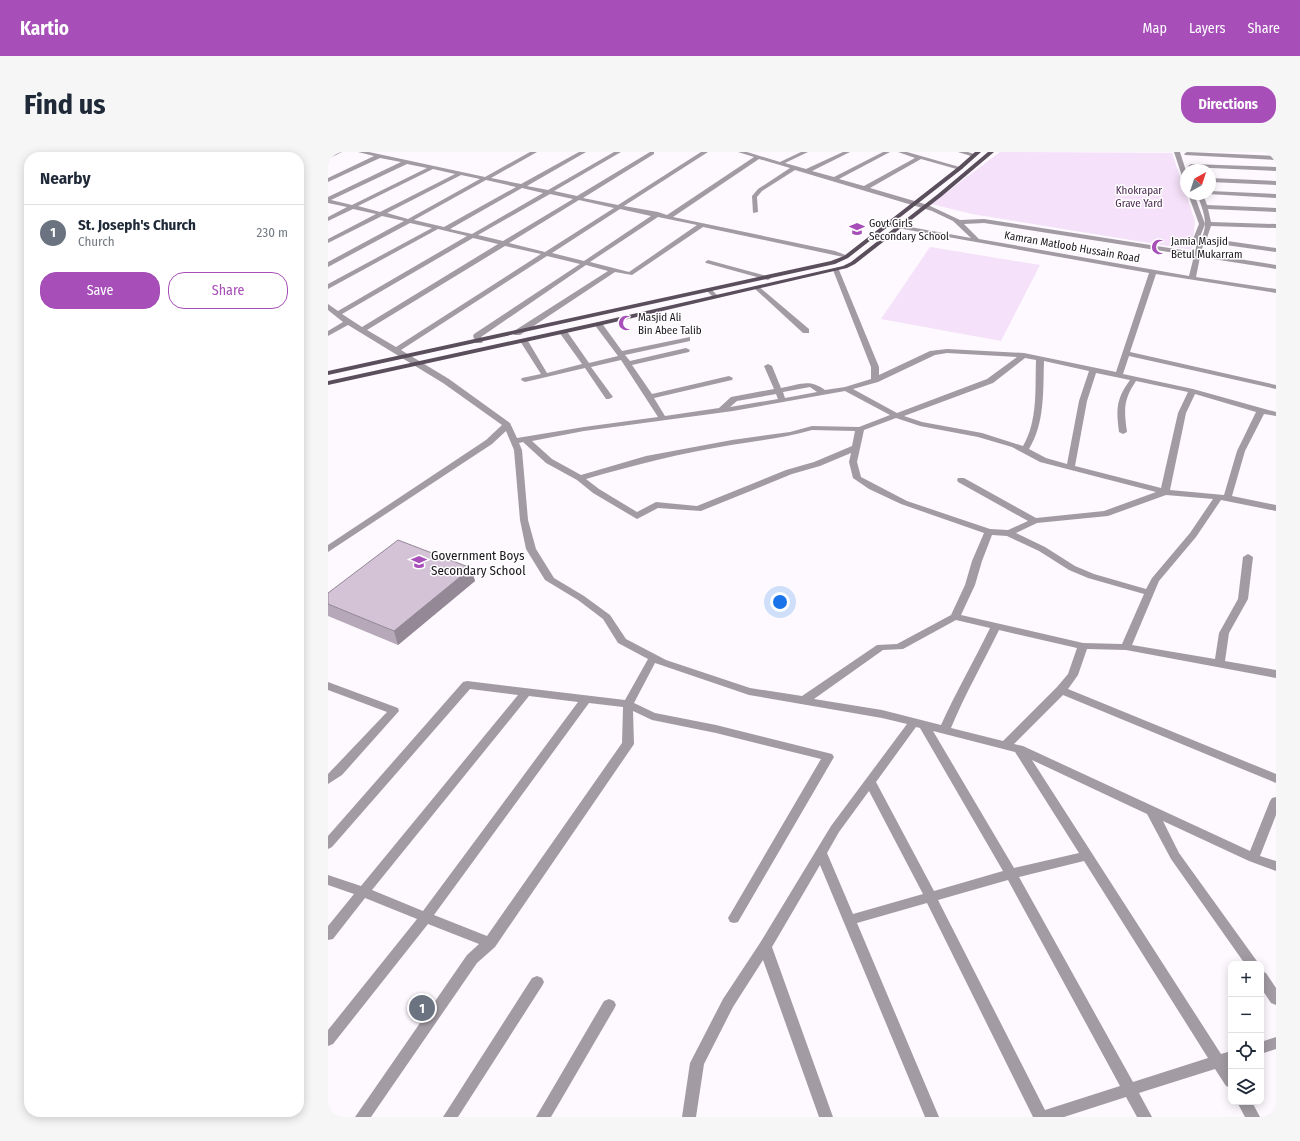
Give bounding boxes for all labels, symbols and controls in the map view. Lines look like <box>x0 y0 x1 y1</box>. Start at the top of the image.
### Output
text: Kartio <box>20 17 69 40</box>
text: Map <box>1143 20 1167 37</box>
text: Layers <box>1189 20 1225 37</box>
text: Share <box>1247 20 1280 37</box>
button: Directions <box>1181 86 1276 123</box>
text: Find us <box>24 88 106 121</box>
north arrow <box>1180 164 1216 200</box>
text: Nearby <box>40 168 91 189</box>
park label: Khokrapar Grave Yard <box>1115 184 1163 210</box>
text: St. Joseph's Church <box>78 216 196 234</box>
place label: Govt Girls Secondary School <box>869 217 949 243</box>
school or university icon: Govt Girls Secondary School <box>848 220 866 238</box>
text: 1 <box>50 225 56 240</box>
text: 230 m <box>257 225 288 240</box>
street label: Kamran Matloob Hussain Road <box>1003 229 1141 265</box>
text: Church <box>78 234 115 249</box>
place label: Jamia Masjid Betul Mukarram <box>1171 235 1242 261</box>
mosque icon: Jamia Masjid Betul Mukarram <box>1150 238 1168 256</box>
button: Save <box>40 272 160 309</box>
button: Share <box>168 272 288 309</box>
place label: Masjid Ali Bin Abee Talib <box>638 311 702 337</box>
mosque icon: Masjid Ali Bin Abee Talib <box>617 314 635 332</box>
place label: Government Boys Secondary School <box>431 548 526 578</box>
school or university icon: Government Boys Secondary School <box>410 553 428 571</box>
your location <box>770 592 790 612</box>
map controls <box>1228 961 1264 1105</box>
button: + <box>1228 961 1264 997</box>
pin: 1 <box>409 993 435 1023</box>
button: − <box>1228 997 1264 1033</box>
button: locate <box>1228 1033 1264 1069</box>
button: layers <box>1228 1069 1264 1105</box>

